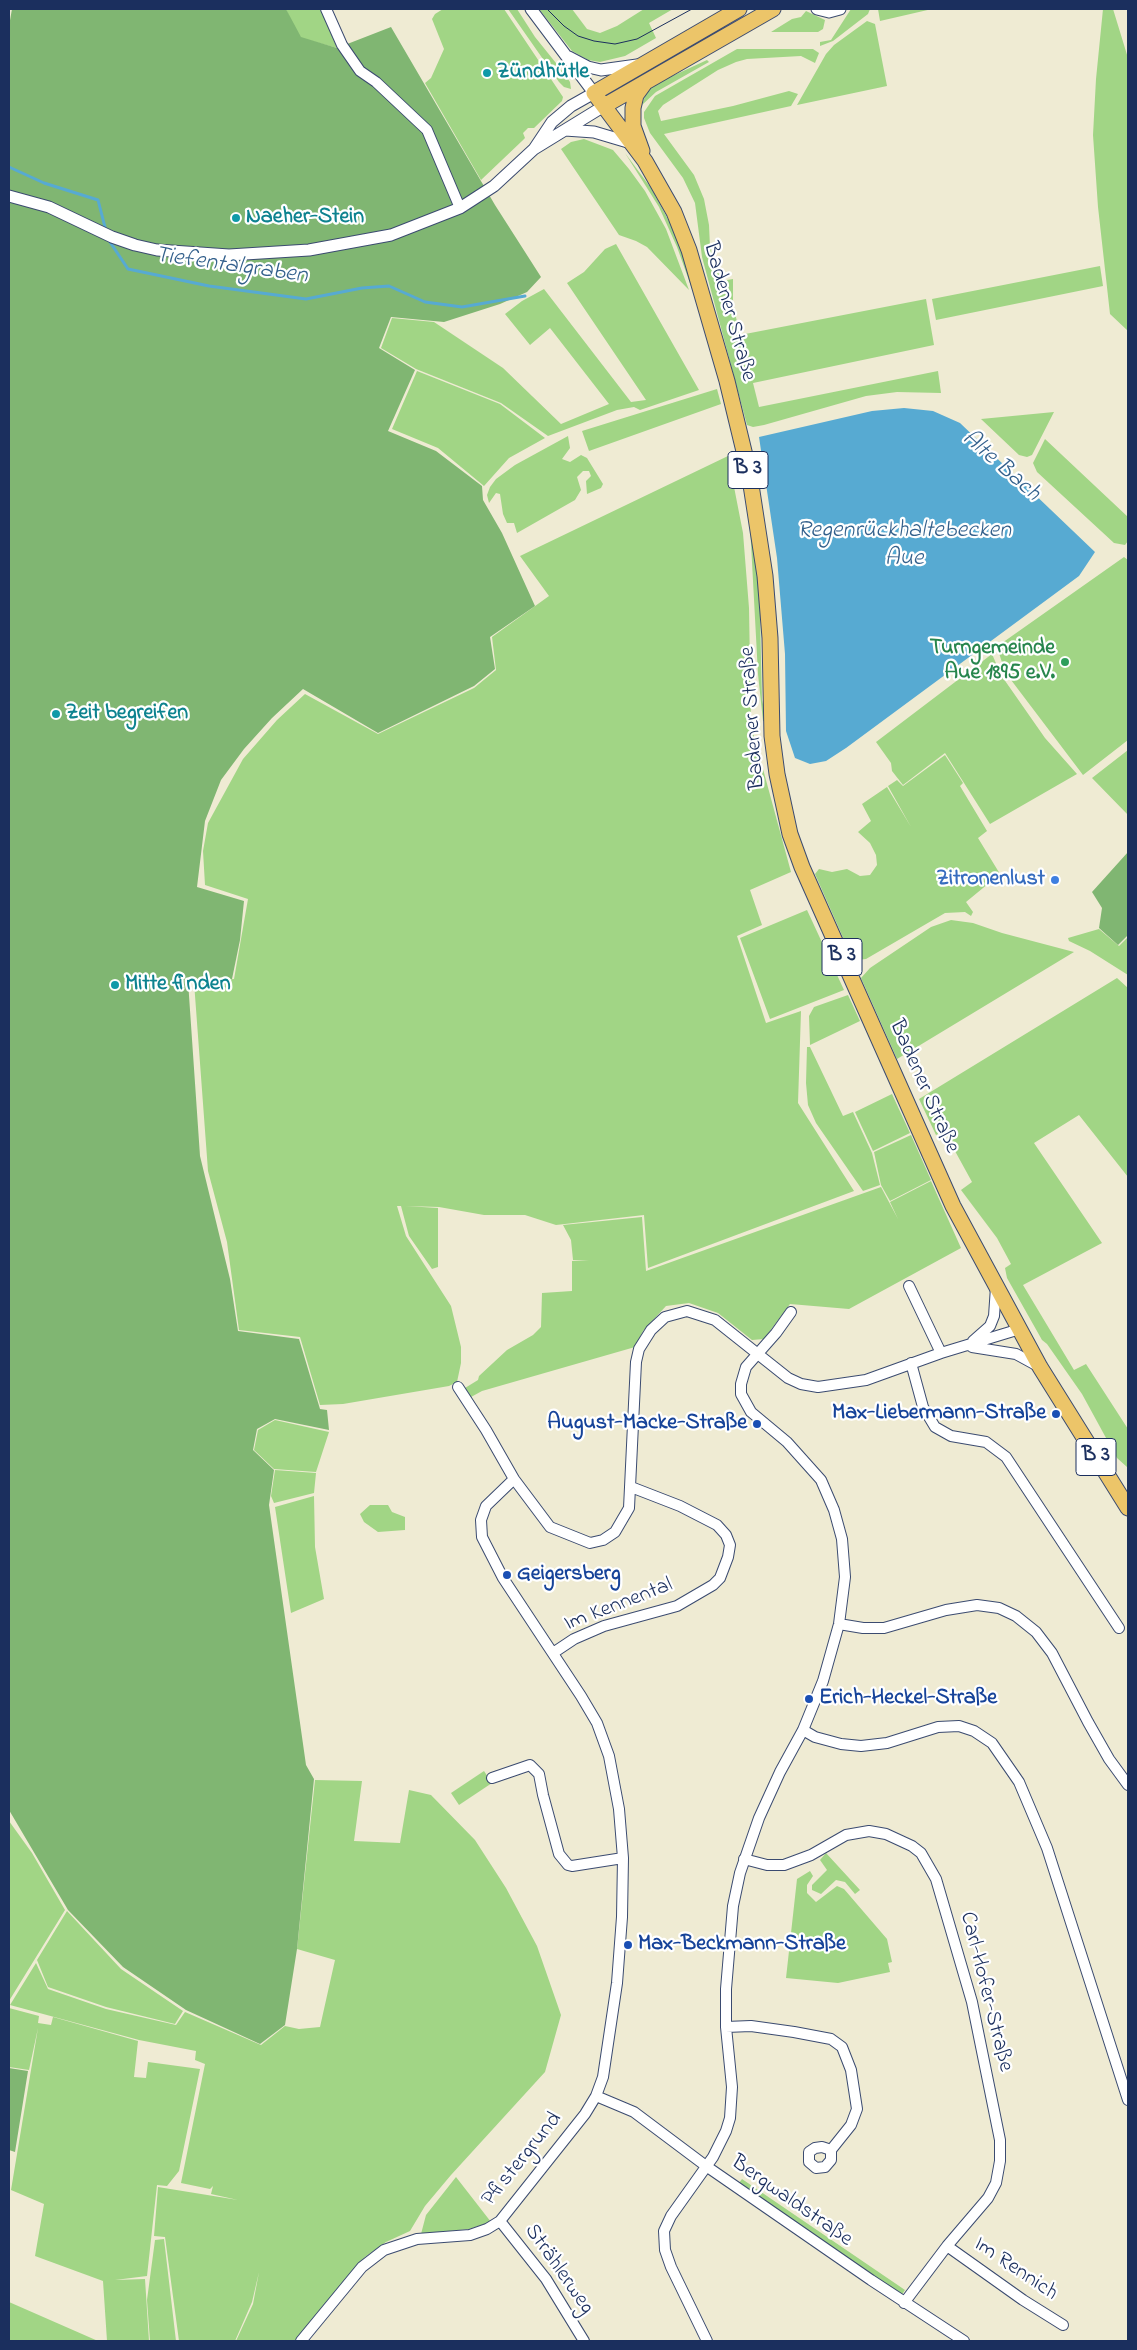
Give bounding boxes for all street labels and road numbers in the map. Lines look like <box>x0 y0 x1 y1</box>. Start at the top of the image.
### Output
street label: Badener Straße <box>696 239 760 385</box>
road number: B 3 <box>728 452 768 488</box>
street label: Badener Straße <box>736 646 772 790</box>
road number: B 3 <box>822 939 862 976</box>
street label: Badener Straße <box>882 1016 964 1158</box>
road number: B 3 <box>1076 1438 1116 1475</box>
street label: Im Kennental <box>561 1573 677 1639</box>
street label: Carl-Hofer-Straße <box>952 1909 1018 2075</box>
street label: Pfistergrund <box>477 2108 569 2212</box>
street label: Bergwaldstraße <box>725 2150 857 2254</box>
street label: Strählerweg <box>517 2220 599 2320</box>
street label: Im Rennich <box>968 2232 1062 2308</box>

